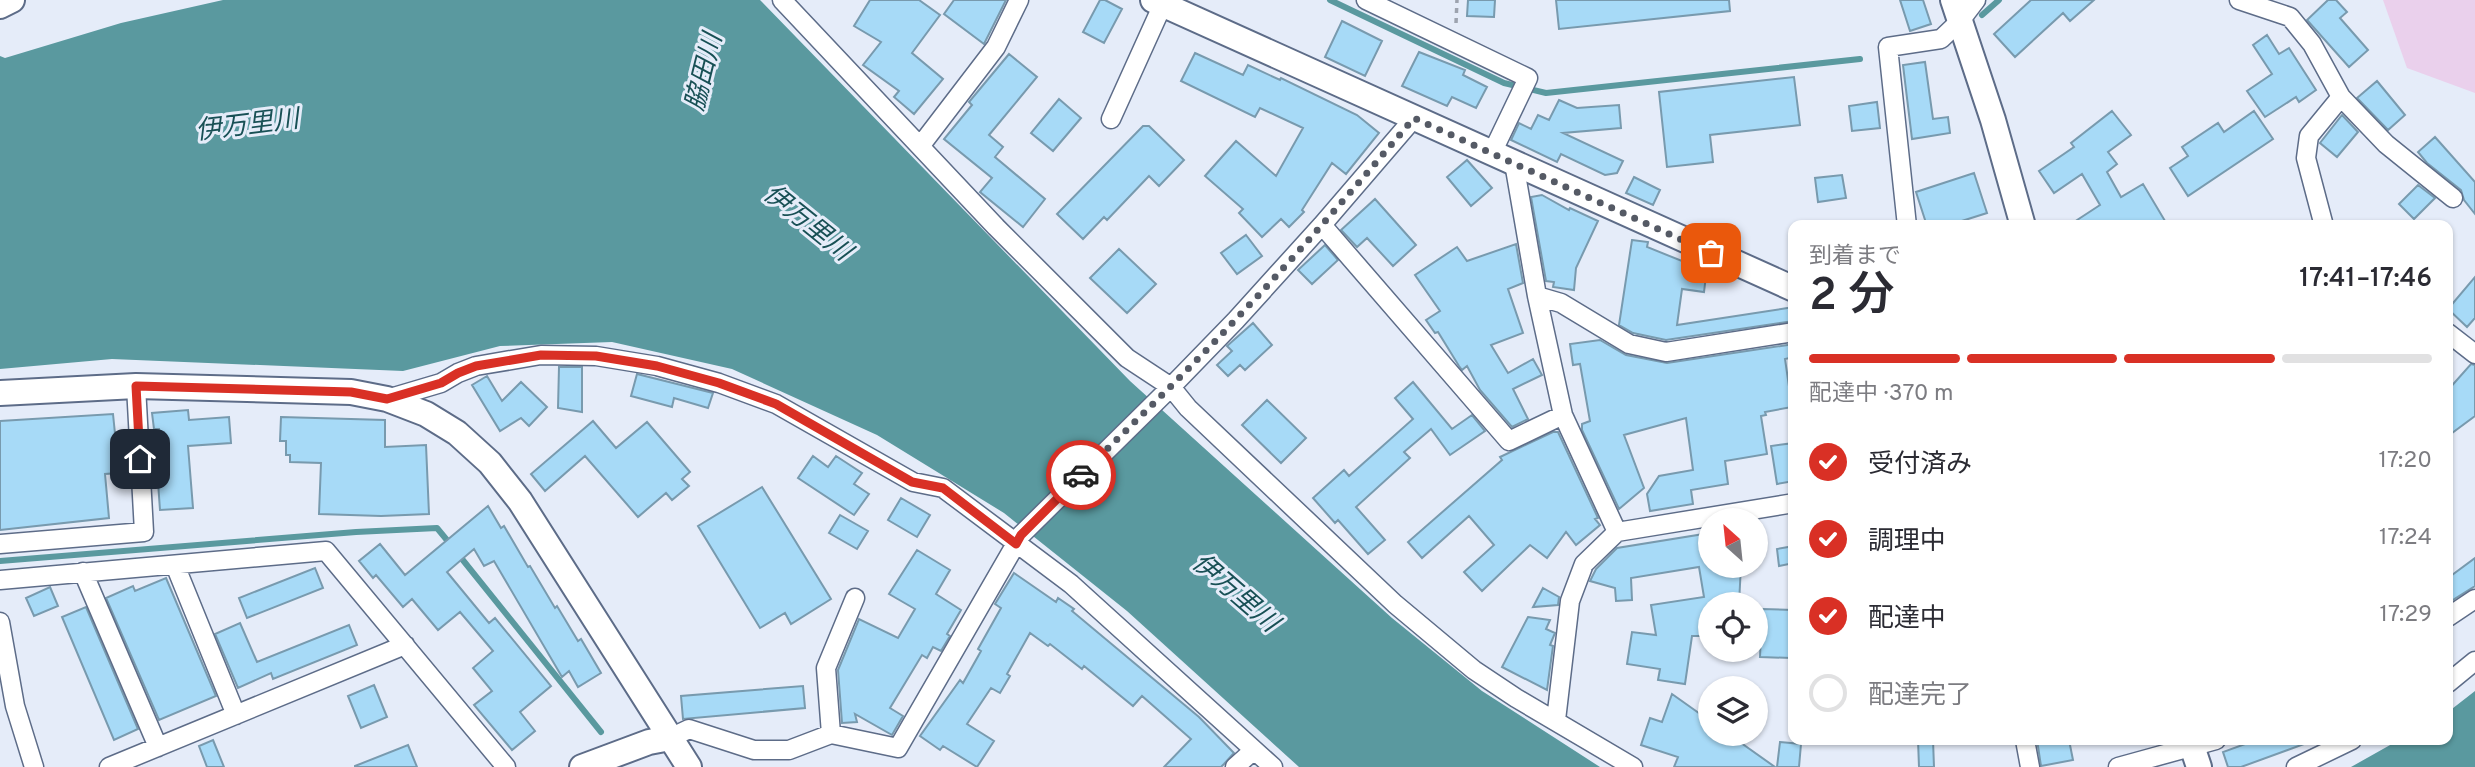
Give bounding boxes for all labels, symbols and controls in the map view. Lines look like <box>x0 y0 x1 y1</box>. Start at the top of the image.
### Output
water label: 脇田川 <box>680 28 732 114</box>
water label: 伊万里川 <box>194 103 304 149</box>
water label: 伊万里川 <box>756 178 860 271</box>
pin <box>1681 223 1741 283</box>
icon: bag <box>1692 234 1730 272</box>
text: 到着まで <box>1809 243 1901 272</box>
text: 17:41–17:46 <box>2299 263 2432 296</box>
text: 2 分 <box>1809 268 1894 327</box>
text: 配達中 · 370 m <box>1809 380 1953 409</box>
pin <box>110 429 170 489</box>
icon: home <box>121 440 159 478</box>
courier <box>1046 440 1116 510</box>
icon: check <box>1809 443 1847 481</box>
text: 17:20 <box>2378 447 2432 476</box>
text: 受付済み <box>1868 449 1972 482</box>
icon: car <box>1062 456 1100 494</box>
north arrow <box>1698 508 1768 578</box>
map controls <box>1698 508 1768 746</box>
icon: check <box>1809 520 1847 558</box>
text: 17:24 <box>2379 524 2432 553</box>
text: 調理中 <box>1868 526 1946 559</box>
water label: 伊万里川 <box>1184 547 1287 642</box>
button: locate <box>1698 592 1768 662</box>
icon: check <box>1809 597 1847 635</box>
text: 17:29 <box>2379 601 2432 630</box>
text: 配達中 <box>1868 603 1946 636</box>
button: layers <box>1698 676 1768 746</box>
text: 配達完了 <box>1868 680 1972 713</box>

